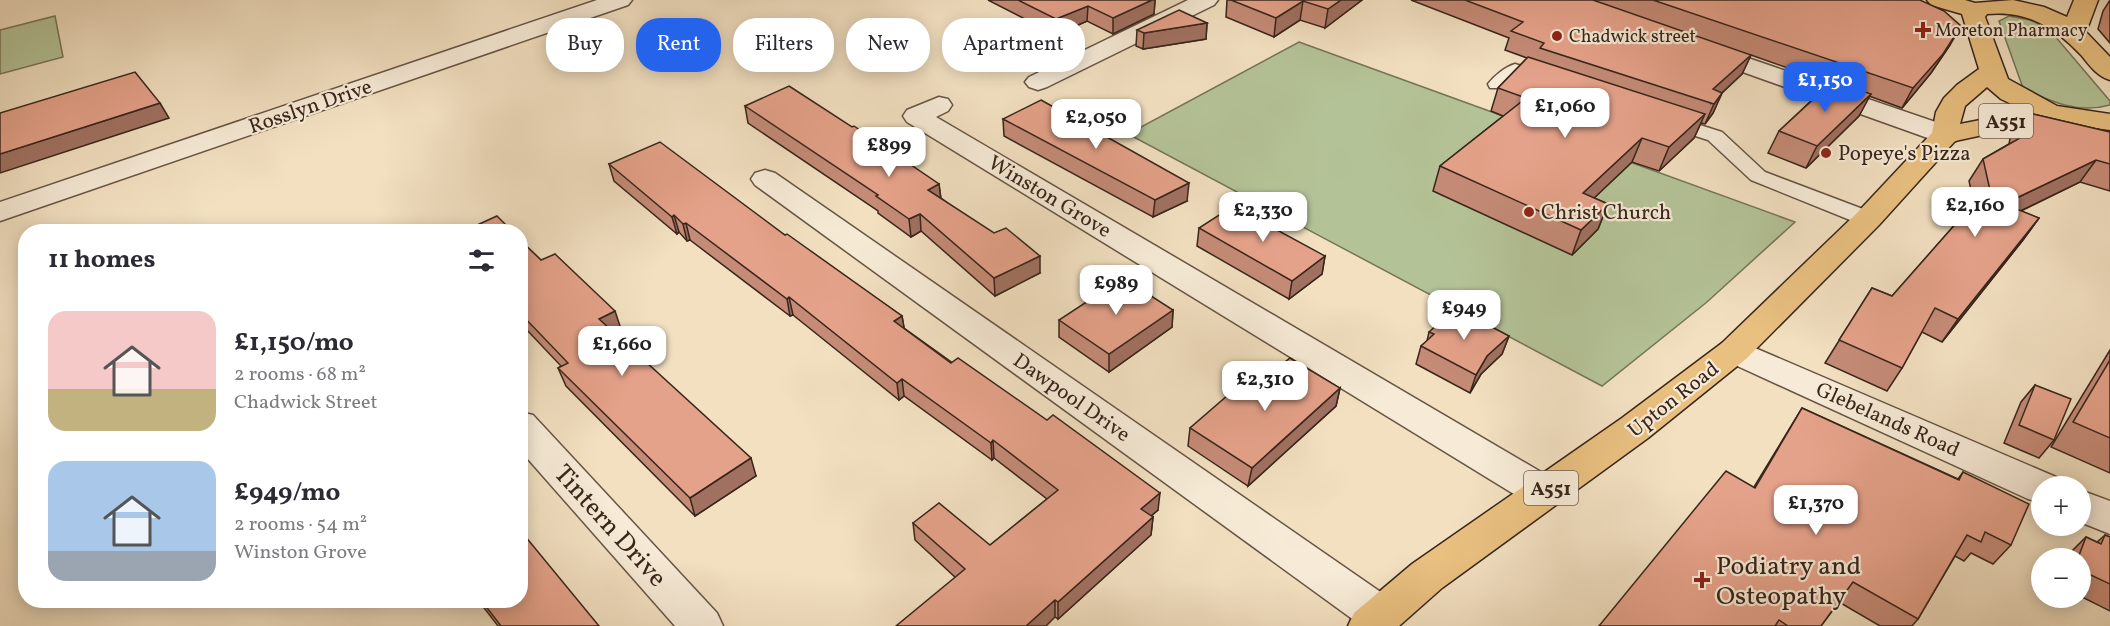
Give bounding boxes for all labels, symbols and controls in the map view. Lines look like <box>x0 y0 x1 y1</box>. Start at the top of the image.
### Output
chip: Buy <box>546 18 624 72</box>
chip: Rent <box>636 18 721 72</box>
chip: Filters <box>733 18 834 72</box>
chip: New <box>846 18 930 72</box>
chip: Apartment <box>942 18 1085 72</box>
place label: Moreton Pharmacy <box>1935 19 2088 44</box>
marker: Moreton Pharmacy <box>1916 23 1930 37</box>
place label: Chadwick street <box>1569 25 1696 50</box>
marker: Chadwick street <box>1550 29 1564 43</box>
pin: £1,150 <box>1776 62 1874 113</box>
text: £1,150 <box>1797 67 1853 95</box>
street label: Rosslyn Drive <box>245 73 376 142</box>
pin: £1,060 <box>1516 88 1614 139</box>
text: £1,060 <box>1534 93 1596 121</box>
pin: £2,050 <box>1047 99 1145 150</box>
text: £2,050 <box>1065 104 1127 132</box>
road number: A551 <box>1979 104 2033 138</box>
pin: £899 <box>853 127 925 178</box>
text: £899 <box>867 132 911 160</box>
place label: Popeye's Pizza <box>1838 140 1971 169</box>
marker: Popeye's Pizza <box>1819 146 1833 160</box>
street label: Winston Grove <box>982 149 1116 246</box>
pin: £2,160 <box>1926 187 2024 238</box>
pin: £2,330 <box>1214 192 1312 243</box>
text: £2,160 <box>1945 192 2005 220</box>
text: £2,330 <box>1233 197 1293 225</box>
place label: Christ Church <box>1541 199 1671 228</box>
marker: Christ Church <box>1522 205 1536 219</box>
text: 11 homes <box>48 242 155 278</box>
icon: filters <box>465 244 498 277</box>
pin: £989 <box>1080 265 1152 316</box>
text: £989 <box>1094 270 1138 298</box>
pin: £949 <box>1428 290 1500 341</box>
text: £949 <box>1442 295 1486 323</box>
text: £1,150/mo <box>234 325 354 361</box>
pin: £1,660 <box>573 326 671 377</box>
text: £1,660 <box>592 331 652 359</box>
icon: home <box>96 335 168 407</box>
street label: Dawpool Drive <box>1007 347 1136 450</box>
street label: Upton Road <box>1622 355 1726 445</box>
text: 2 rooms · 68 m² <box>234 361 366 389</box>
pin: £2,310 <box>1216 361 1314 412</box>
text: £2,310 <box>1236 366 1294 394</box>
street label: Glebelands Road <box>1811 376 1964 465</box>
text: Chadwick Street <box>234 389 377 417</box>
street label: Tintern Drive <box>545 457 674 595</box>
road number: A551 <box>1524 471 1578 505</box>
text: £949/mo <box>234 475 340 511</box>
map controls <box>2031 476 2091 608</box>
button: + <box>2031 476 2091 536</box>
icon: home <box>96 485 168 557</box>
pin: £1,370 <box>1767 485 1865 536</box>
text: £1,370 <box>1788 490 1844 518</box>
text: 2 rooms · 54 m² <box>234 511 367 539</box>
text: Winston Grove <box>234 539 367 567</box>
button: − <box>2031 548 2091 608</box>
place label: Podiatry and Osteopathy <box>1716 549 1861 615</box>
marker: Podiatry and Osteopathy <box>1693 571 1711 589</box>

